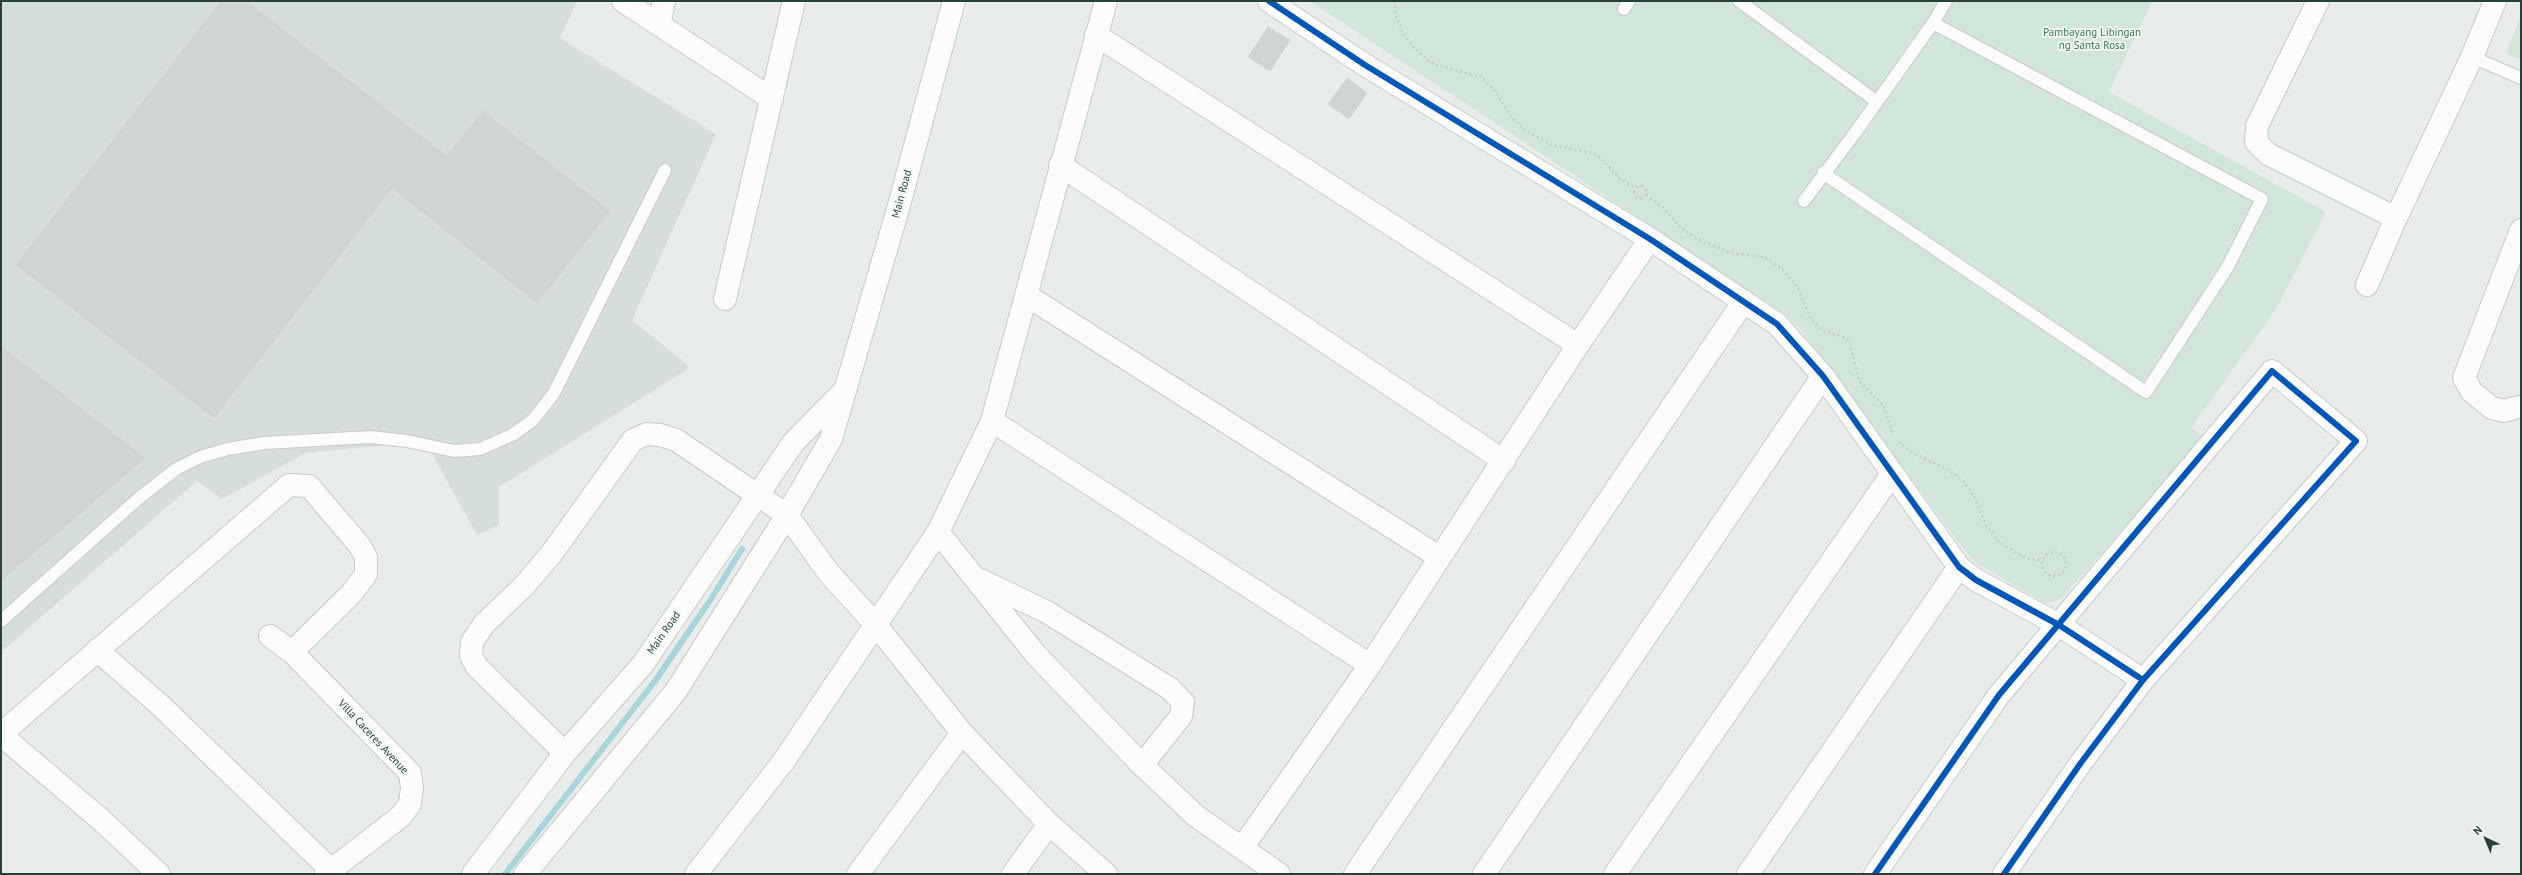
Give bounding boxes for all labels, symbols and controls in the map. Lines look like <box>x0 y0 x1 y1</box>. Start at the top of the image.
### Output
park label: Pambayang Libingan ng Santa Rosa <box>2043 26 2141 52</box>
street label: Main Road <box>889 168 915 220</box>
street label: Main Road <box>644 609 684 657</box>
street label: Villa Caceres Avenue <box>335 697 411 777</box>
north arrow <box>2466 819 2506 859</box>
text: N <box>2470 823 2485 838</box>

